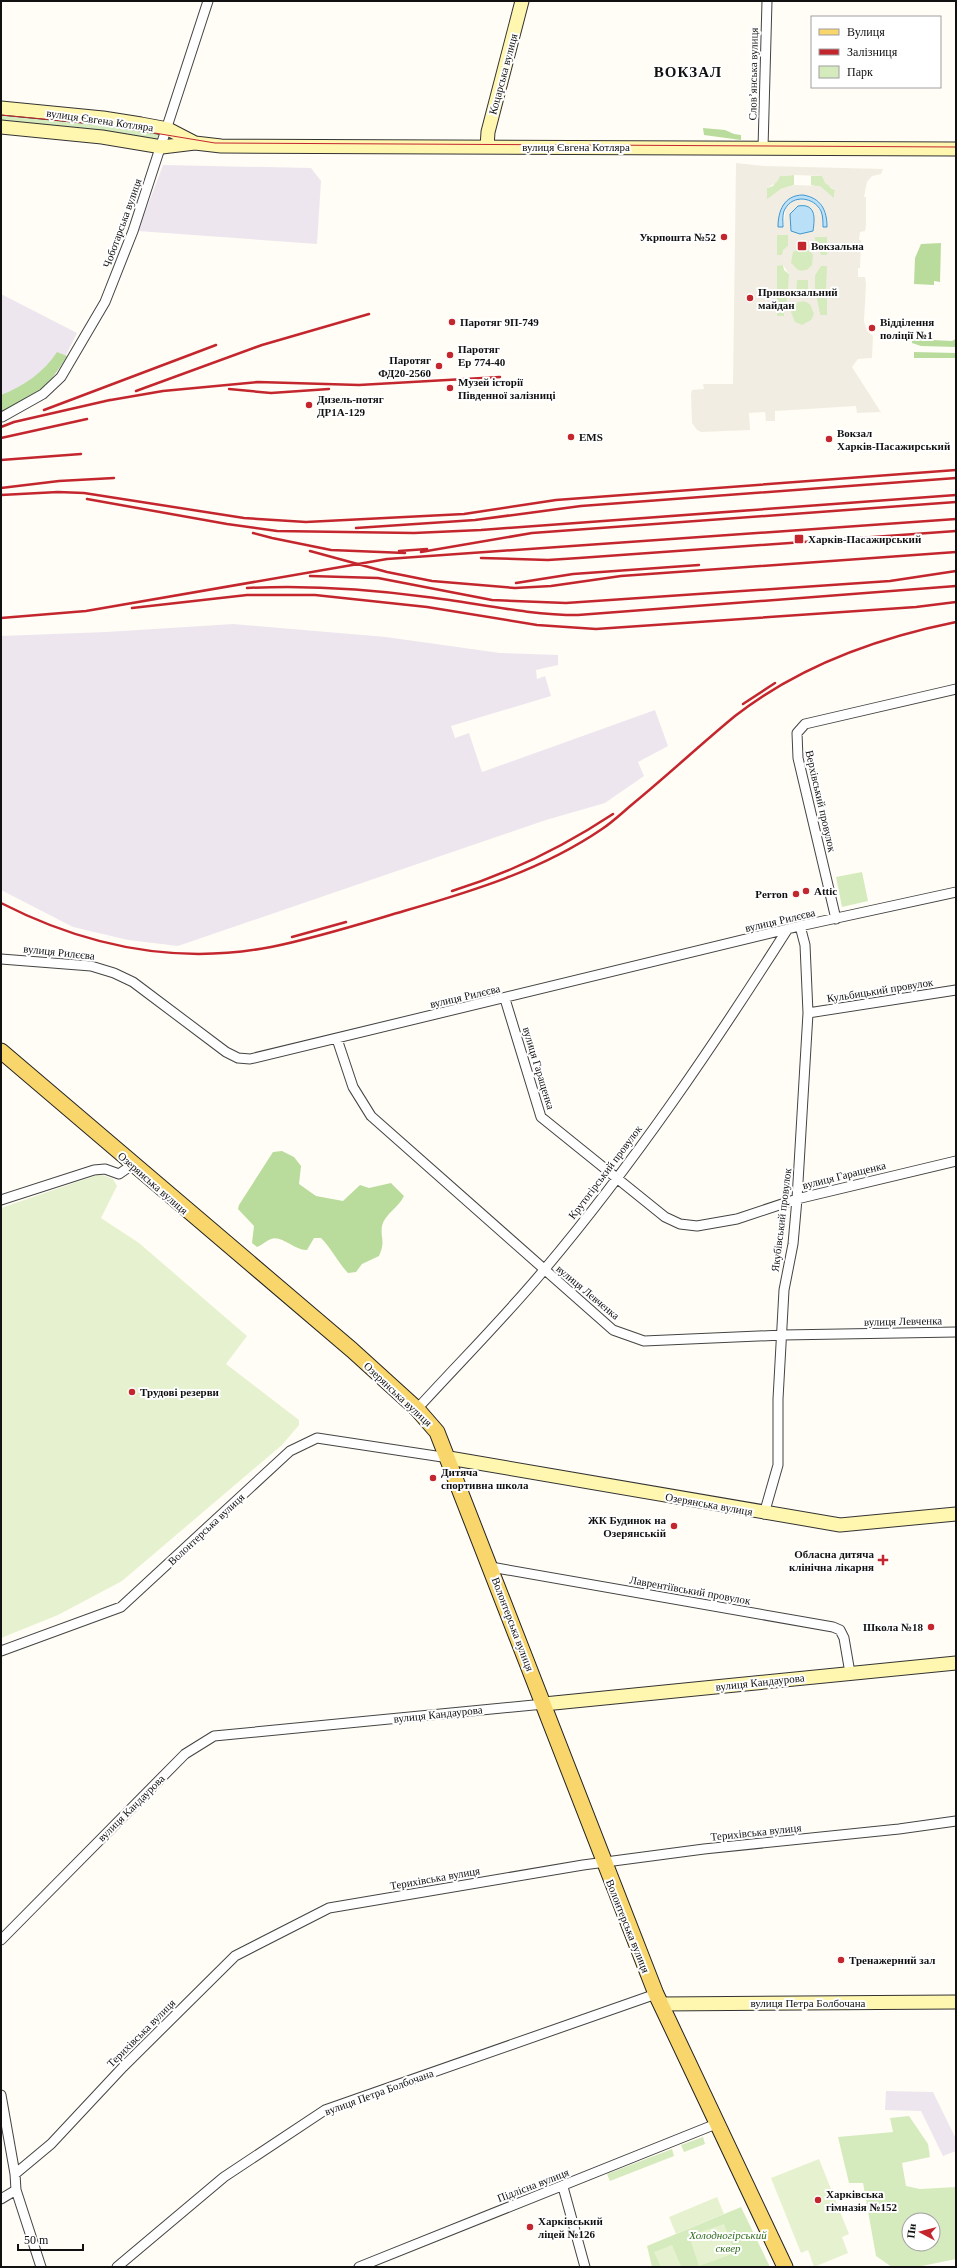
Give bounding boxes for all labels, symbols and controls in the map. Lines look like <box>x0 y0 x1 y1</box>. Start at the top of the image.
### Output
legend <box>811 16 941 88</box>
text: Вулиця <box>847 25 885 39</box>
street label: Слов’янська вулиця <box>746 27 760 121</box>
street label: Коцарська вулиця <box>486 32 520 116</box>
text: Залізниця <box>847 45 898 59</box>
district label: ВОКЗАЛ <box>654 64 722 80</box>
text: Парк <box>847 65 873 79</box>
street label: вулиця Євгена Котляра <box>46 107 154 133</box>
street label: вулиця Євгена Котляра <box>522 141 630 153</box>
street label: Чоботарська вулиця <box>100 177 144 269</box>
place label: Укрпошта №52 <box>639 231 716 243</box>
marker: Укрпошта №52 <box>719 232 729 242</box>
marker: Вокзальна <box>796 240 808 252</box>
place label: Вокзальна <box>811 240 864 252</box>
place label: Привокзальний майдан <box>758 286 838 311</box>
marker: Привокзальний майдан <box>745 293 755 303</box>
place label: Паротяг 9П-749 <box>460 316 539 328</box>
place label: Відділення поліції №1 <box>880 316 934 341</box>
marker: Паротяг 9П-749 <box>447 317 457 327</box>
marker: Відділення поліції №1 <box>867 323 877 333</box>
place label: Паротяг Ер 774-40 <box>458 343 506 368</box>
marker: Паротяг Ер 774-40 <box>445 350 455 360</box>
place label: Паротяг ФД20-2560 <box>378 354 431 379</box>
marker: Паротяг ФД20-2560 <box>434 361 444 371</box>
place label: Музей історії Південної залізниці <box>458 376 555 401</box>
marker: Музей історії Південної залізниці <box>445 383 455 393</box>
place label: Дизель-потяг ДР1А-129 <box>317 393 384 418</box>
marker: Дизель-потяг ДР1А-129 <box>304 400 314 410</box>
place label: Вокзал Харків-Пасажирський <box>837 427 951 452</box>
place label: EMS <box>579 431 603 443</box>
marker: EMS <box>566 432 576 442</box>
marker: Вокзал Харків-Пасажирський <box>824 434 834 444</box>
marker: Харків-Пасажирський <box>793 533 805 545</box>
place label: Харків-Пасажирський <box>808 533 922 545</box>
street label: Верхівський провулок <box>803 749 839 854</box>
place label: Attic <box>814 885 837 897</box>
marker: Attic <box>801 886 811 896</box>
place label: Perron <box>755 888 788 900</box>
marker: Perron <box>791 889 801 899</box>
street label: вулиця Рилєєва <box>744 906 816 934</box>
street label: вулиця Рилєєва <box>23 942 95 962</box>
street label: Кульбицький провулок <box>826 976 935 1004</box>
street label: вулиця Рилєєва <box>429 982 501 1010</box>
street label: вулиця Гаращенка <box>521 1025 557 1111</box>
street label: Крутогірський провулок <box>566 1122 645 1221</box>
street label: Озерянська вулиця <box>116 1149 190 1217</box>
street label: вулиця Гаращенка <box>801 1159 887 1191</box>
street label: Якубівський провулок <box>769 1167 793 1273</box>
street label: вулиця Левченка <box>554 1262 622 1322</box>
street label: вулиця Левченка <box>864 1314 942 1328</box>
street label: Озерянська вулиця <box>362 1359 434 1429</box>
place label: Трудові резерви <box>140 1386 220 1398</box>
marker: Трудові резерви <box>127 1387 137 1397</box>
place label: Дитяча спортивна школа <box>441 1466 529 1491</box>
marker: Дитяча спортивна школа <box>428 1473 438 1483</box>
street label: Озерянська вулиця <box>664 1490 754 1518</box>
street label: Волонтерська вулиця <box>165 1491 247 1567</box>
place label: ЖК Будинок на Озерянській <box>588 1514 667 1539</box>
marker: ЖК Будинок на Озерянській <box>669 1521 679 1531</box>
place label: Обласна дитяча клінічна лікарня <box>789 1548 874 1573</box>
marker: Обласна дитяча клінічна лікарня <box>877 1554 889 1566</box>
street label: Лаврентіївський провулок <box>629 1573 752 1607</box>
street label: Волонтерська вулиця <box>490 1575 536 1673</box>
place label: Школа №18 <box>863 1621 923 1633</box>
marker: Школа №18 <box>926 1622 936 1632</box>
street label: вулиця Кандаурова <box>715 1671 805 1693</box>
street label: вулиця Кандаурова <box>393 1703 483 1725</box>
street label: вулиця Кандаурова <box>95 1772 167 1844</box>
street label: Терихівська вулиця <box>710 1821 802 1843</box>
street label: Терихівська вулиця <box>389 1864 481 1892</box>
street label: Волонтерська вулиця <box>604 1878 652 1974</box>
place label: Тренажерний зал <box>849 1954 936 1966</box>
marker: Тренажерний зал <box>836 1955 846 1965</box>
street label: Терихівська вулиця <box>105 1997 177 2069</box>
street label: вулиця Петра Болбочана <box>751 1997 866 2009</box>
street label: вулиця Петра Болбочана <box>323 2067 435 2117</box>
street label: Підлісна вулиця <box>496 2166 570 2204</box>
place label: Харківська гімназія №152 <box>826 2188 898 2213</box>
marker: Харківська гімназія №152 <box>813 2195 823 2205</box>
north arrow <box>901 2212 941 2252</box>
place label: Харківський ліцей №126 <box>538 2215 603 2240</box>
marker: Харківський ліцей №126 <box>525 2222 535 2232</box>
text: Пн <box>904 2222 918 2239</box>
scale bar <box>18 2226 83 2252</box>
park label: Холодногірський сквер <box>688 2229 767 2254</box>
text: 50 m <box>24 2233 49 2247</box>

